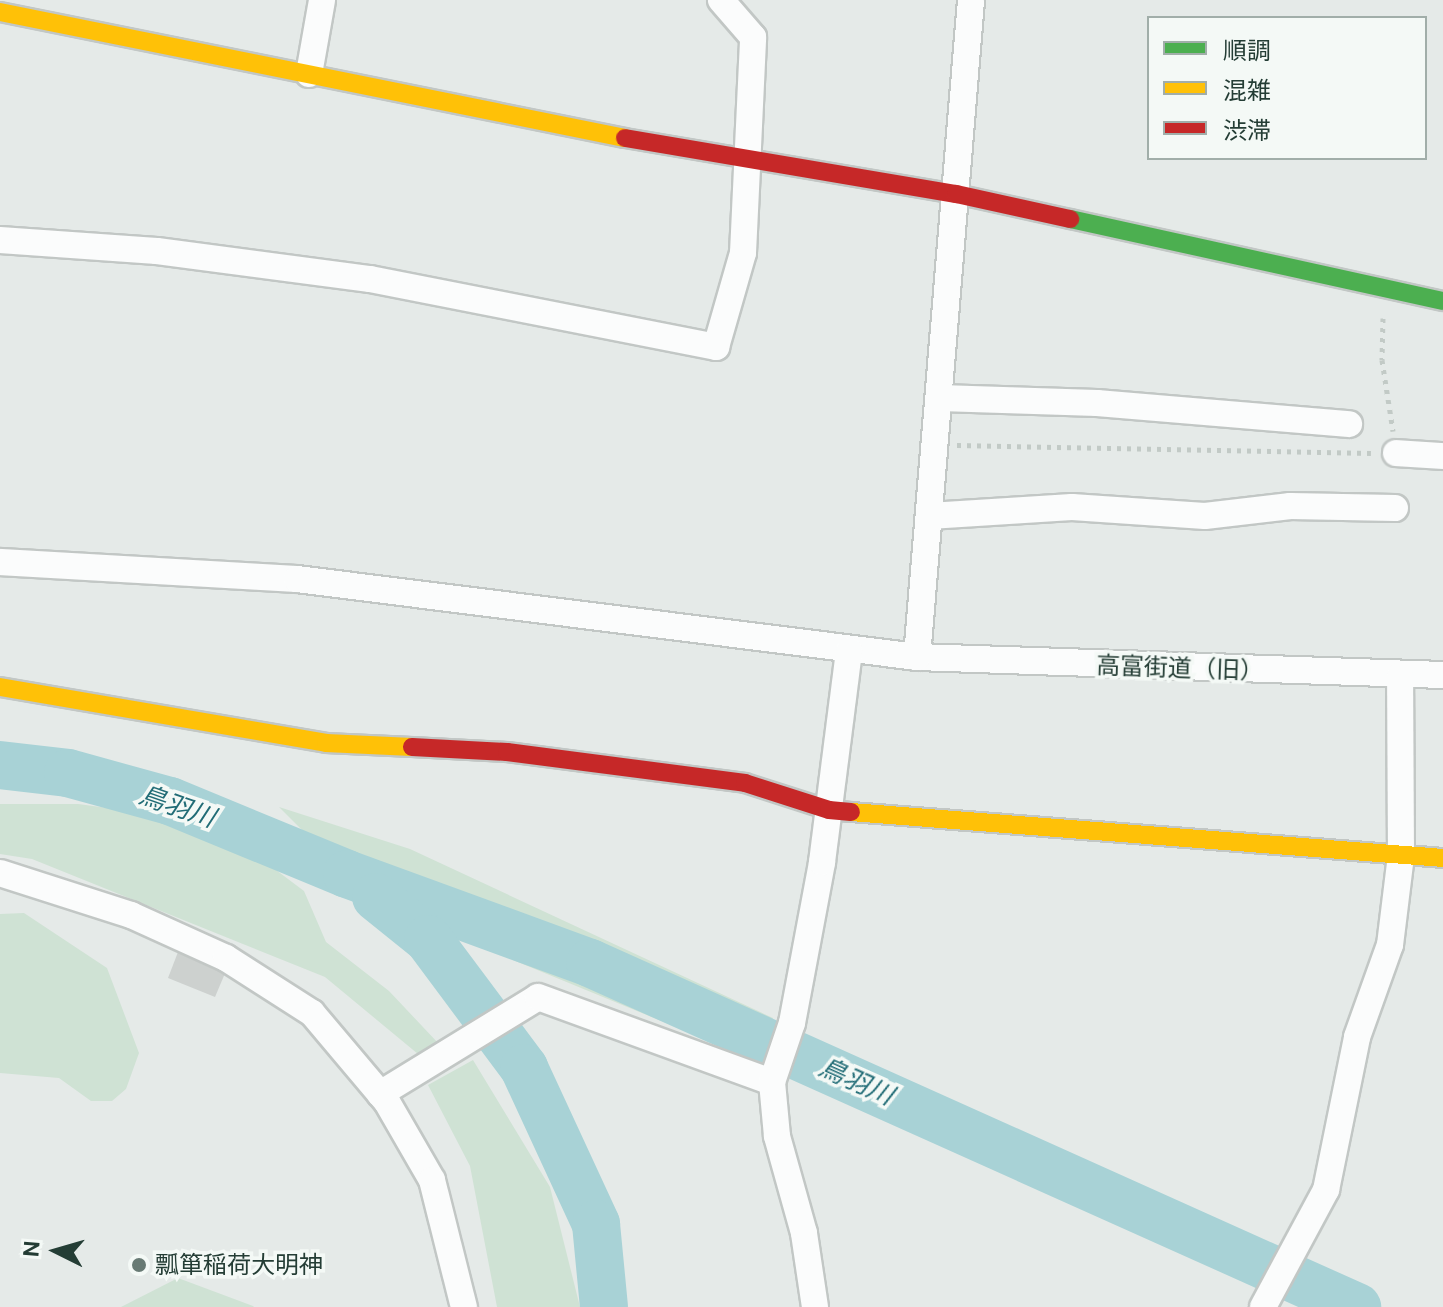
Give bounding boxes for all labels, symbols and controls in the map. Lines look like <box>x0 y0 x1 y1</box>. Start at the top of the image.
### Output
legend <box>1147 16 1427 160</box>
text: 順調 <box>1223 35 1271 66</box>
text: 混雑 <box>1223 75 1271 106</box>
text: 渋滞 <box>1223 115 1271 146</box>
street label: 高富街道（旧） <box>1096 651 1264 685</box>
water label: 鳥羽川 <box>135 780 219 834</box>
water label: 鳥羽川 <box>814 1052 898 1112</box>
north arrow <box>16 1211 96 1291</box>
text: N <box>16 1240 47 1258</box>
place label: 瓢箪稲荷大明神 <box>155 1251 323 1279</box>
marker: 瓢箪稲荷大明神 <box>130 1256 148 1274</box>

